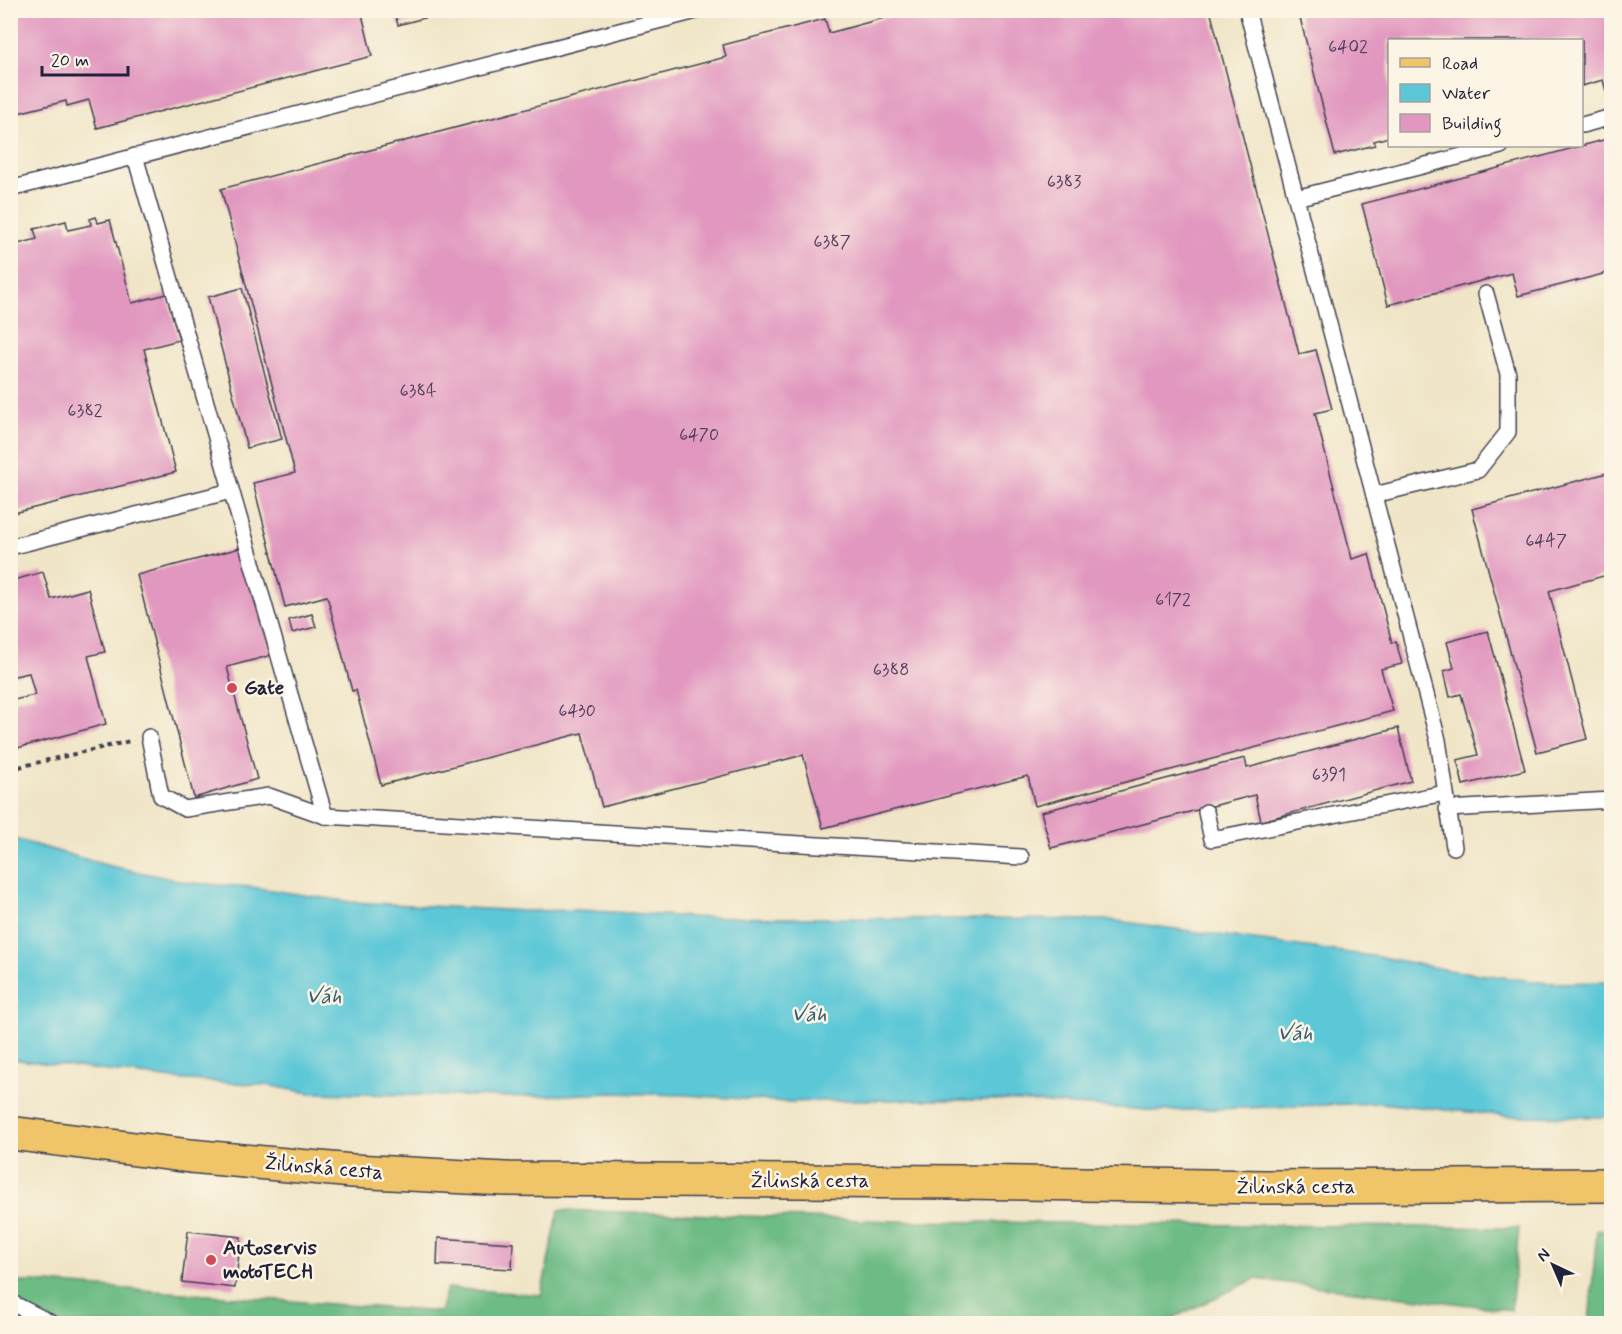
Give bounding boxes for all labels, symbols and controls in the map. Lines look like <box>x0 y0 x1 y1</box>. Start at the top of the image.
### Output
house number: 6402 <box>1328 35 1368 59</box>
scale bar <box>42 39 128 77</box>
legend <box>1388 39 1583 147</box>
text: 20 m <box>51 49 89 73</box>
text: Road <box>1442 52 1478 76</box>
text: Water <box>1442 82 1491 106</box>
text: Building <box>1442 112 1502 138</box>
house number: 6383 <box>1047 170 1081 194</box>
house number: 6387 <box>813 230 851 254</box>
house number: 6384 <box>399 379 437 403</box>
house number: 6382 <box>67 399 103 423</box>
house number: 6470 <box>679 423 719 447</box>
house number: 6447 <box>1525 529 1567 553</box>
house number: 6172 <box>1155 588 1191 612</box>
house number: 6388 <box>873 658 909 682</box>
place label: Gate <box>244 674 284 702</box>
marker: Gate <box>225 681 239 695</box>
house number: 6430 <box>558 699 596 723</box>
house number: 6391 <box>1312 763 1346 787</box>
water label: Váh <box>306 982 342 1012</box>
water label: Váh <box>791 1000 827 1030</box>
water label: Váh <box>1277 1019 1313 1049</box>
street label: Žilinská cesta <box>264 1149 384 1187</box>
street label: Žilinská cesta <box>751 1167 869 1195</box>
street label: Žilinská cesta <box>1237 1173 1355 1201</box>
place label: Autoservis motoTECH <box>223 1234 318 1286</box>
north arrow <box>1523 1235 1583 1295</box>
text: N <box>1532 1244 1555 1267</box>
marker: Autoservis motoTECH <box>204 1253 218 1267</box>

